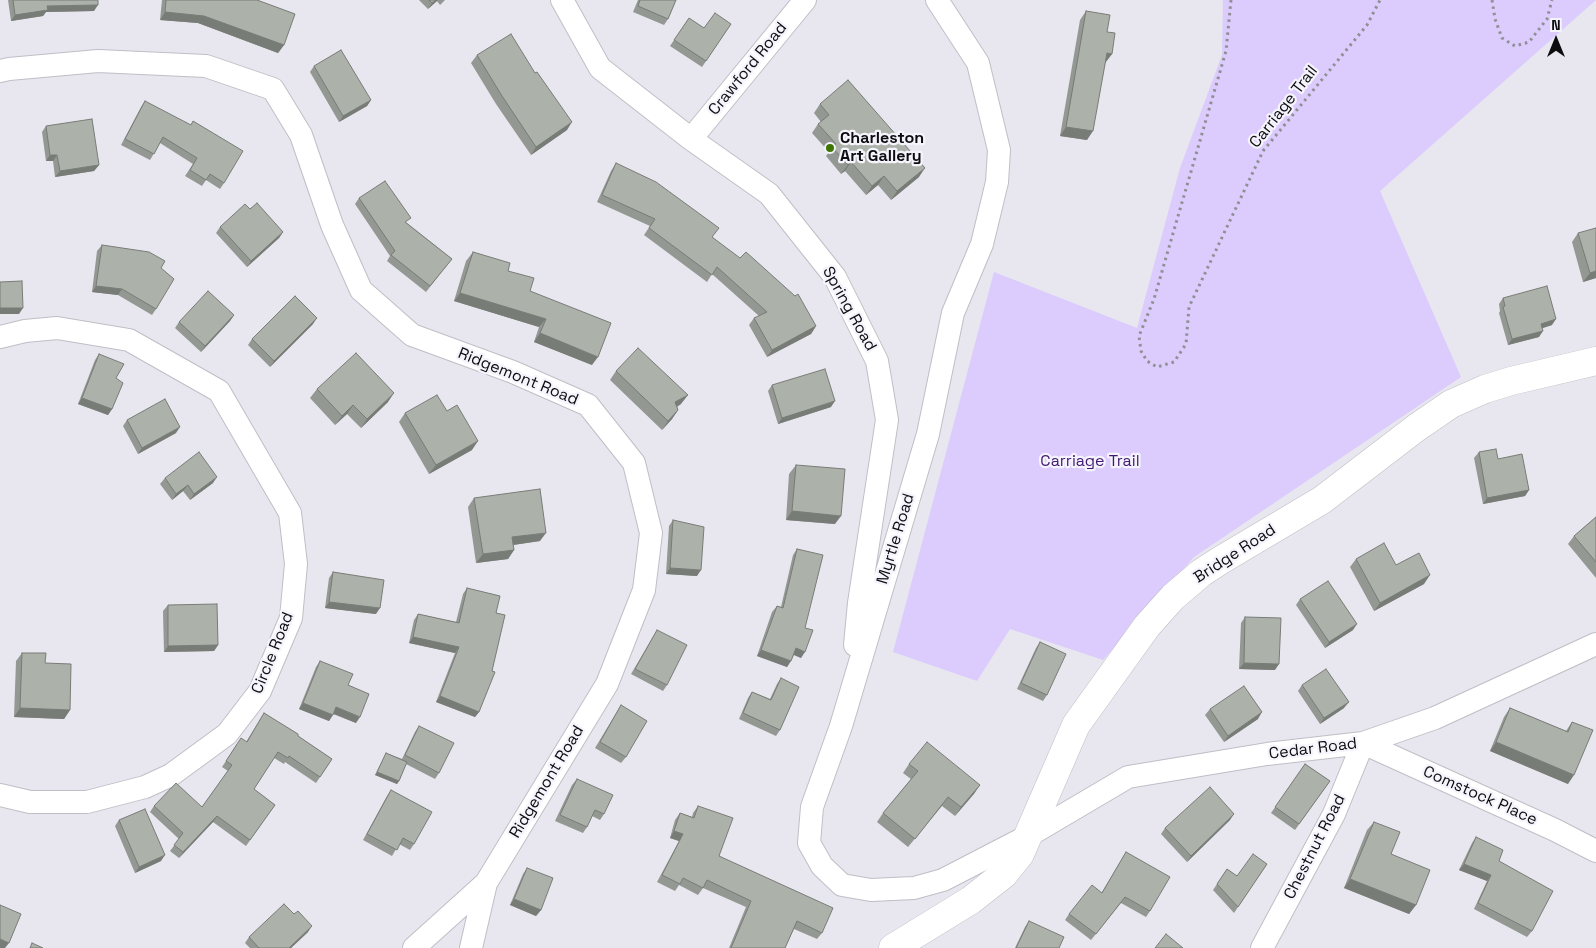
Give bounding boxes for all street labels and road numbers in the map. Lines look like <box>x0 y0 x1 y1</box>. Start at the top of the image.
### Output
street label: Crawford Road <box>705 19 791 119</box>
street label: Carriage Trail <box>1246 62 1322 152</box>
street label: Spring Road <box>818 263 880 355</box>
street label: Ridgemont Road <box>455 344 581 410</box>
street label: Myrtle Road <box>873 491 919 587</box>
street label: Bridge Road <box>1190 520 1280 588</box>
street label: Circle Road <box>248 609 298 697</box>
street label: Ridgemont Road <box>506 722 588 842</box>
street label: Cedar Road <box>1268 734 1358 764</box>
street label: Comstock Place <box>1420 762 1540 830</box>
street label: Chestnut Road <box>1280 791 1350 903</box>

